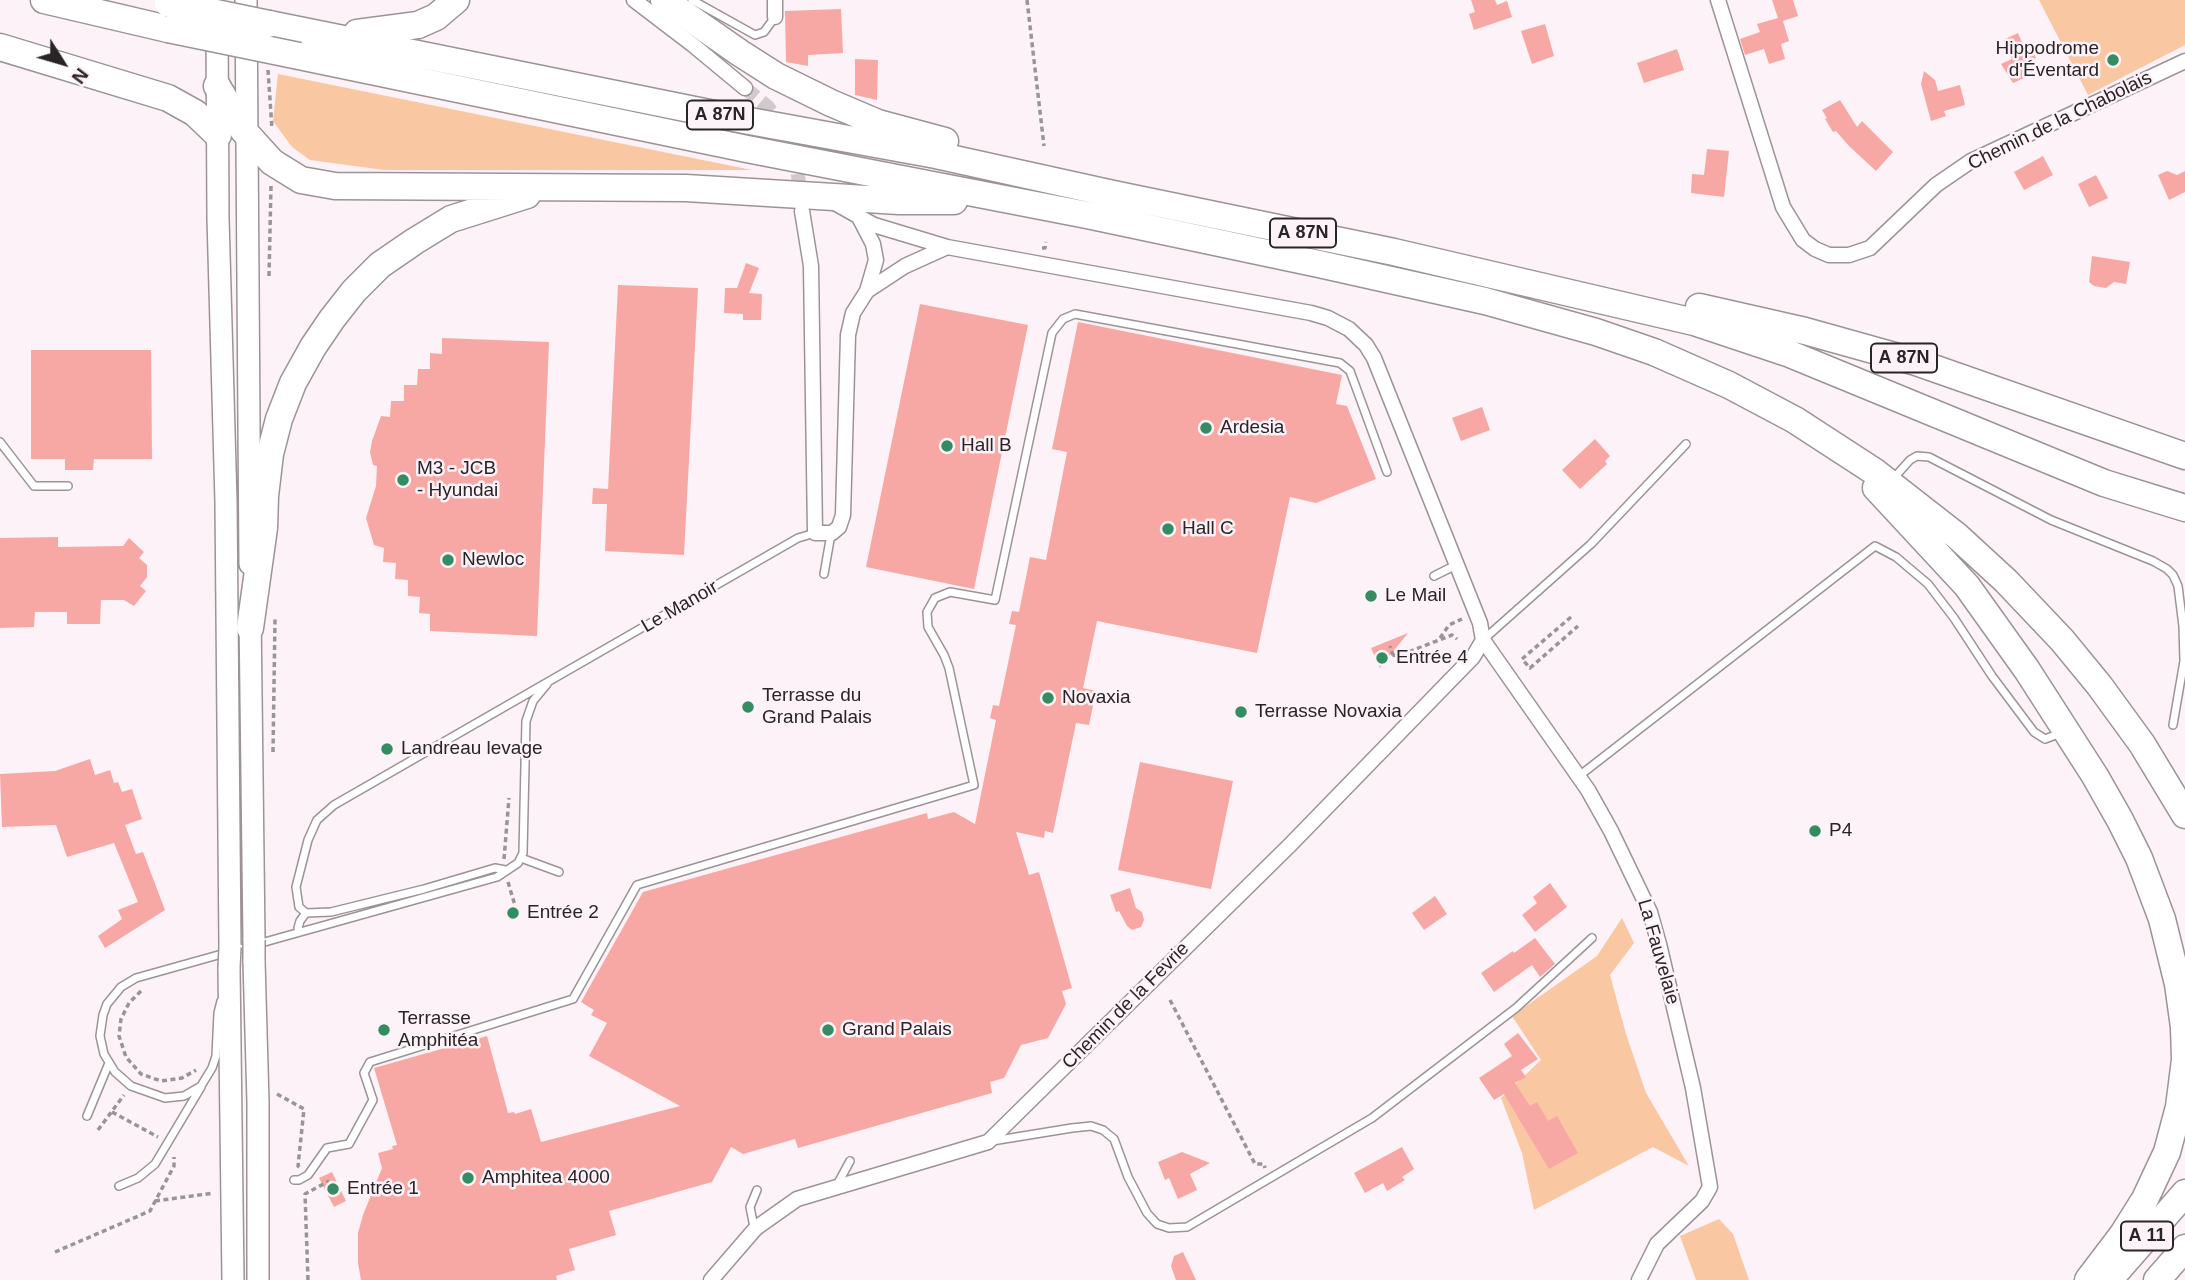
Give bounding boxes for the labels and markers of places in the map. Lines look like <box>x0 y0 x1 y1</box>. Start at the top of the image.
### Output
place label: Hippodrome d'Éventard <box>1996 38 2099 82</box>
marker: Hippodrome d'Éventard <box>2105 52 2121 68</box>
place label: Ardesia <box>1220 417 1284 439</box>
marker: Ardesia <box>1198 420 1214 436</box>
place label: Hall B <box>961 435 1012 457</box>
marker: Hall B <box>939 438 955 454</box>
place label: M3 - JCB - Hyundai <box>417 458 498 502</box>
marker: M3 - JCB - Hyundai <box>395 472 411 488</box>
place label: Hall C <box>1182 518 1234 540</box>
marker: Hall C <box>1160 521 1176 537</box>
place label: Newloc <box>462 549 524 571</box>
marker: Newloc <box>440 552 456 568</box>
place label: Le Mail <box>1385 585 1446 607</box>
marker: Le Mail <box>1363 588 1379 604</box>
place label: Entrée 4 <box>1396 647 1468 669</box>
marker: Entrée 4 <box>1374 650 1390 666</box>
place label: Terrasse du Grand Palais <box>762 685 872 729</box>
place label: Novaxia <box>1062 687 1131 709</box>
marker: Novaxia <box>1040 690 1056 706</box>
marker: Terrasse du Grand Palais <box>740 699 756 715</box>
place label: Terrasse Novaxia <box>1255 701 1402 723</box>
marker: Terrasse Novaxia <box>1233 704 1249 720</box>
place label: Landreau levage <box>401 738 543 760</box>
marker: Landreau levage <box>379 741 395 757</box>
place label: P4 <box>1829 820 1852 842</box>
marker: P4 <box>1807 823 1823 839</box>
place label: Entrée 2 <box>527 902 599 924</box>
marker: Entrée 2 <box>505 905 521 921</box>
place label: Terrasse Amphitéa <box>398 1008 478 1052</box>
place label: Grand Palais <box>842 1019 952 1041</box>
marker: Terrasse Amphitéa <box>376 1022 392 1038</box>
marker: Grand Palais <box>820 1022 836 1038</box>
place label: Amphitea 4000 <box>482 1167 610 1189</box>
marker: Amphitea 4000 <box>460 1170 476 1186</box>
place label: Entrée 1 <box>347 1178 419 1200</box>
marker: Entrée 1 <box>325 1181 341 1197</box>

